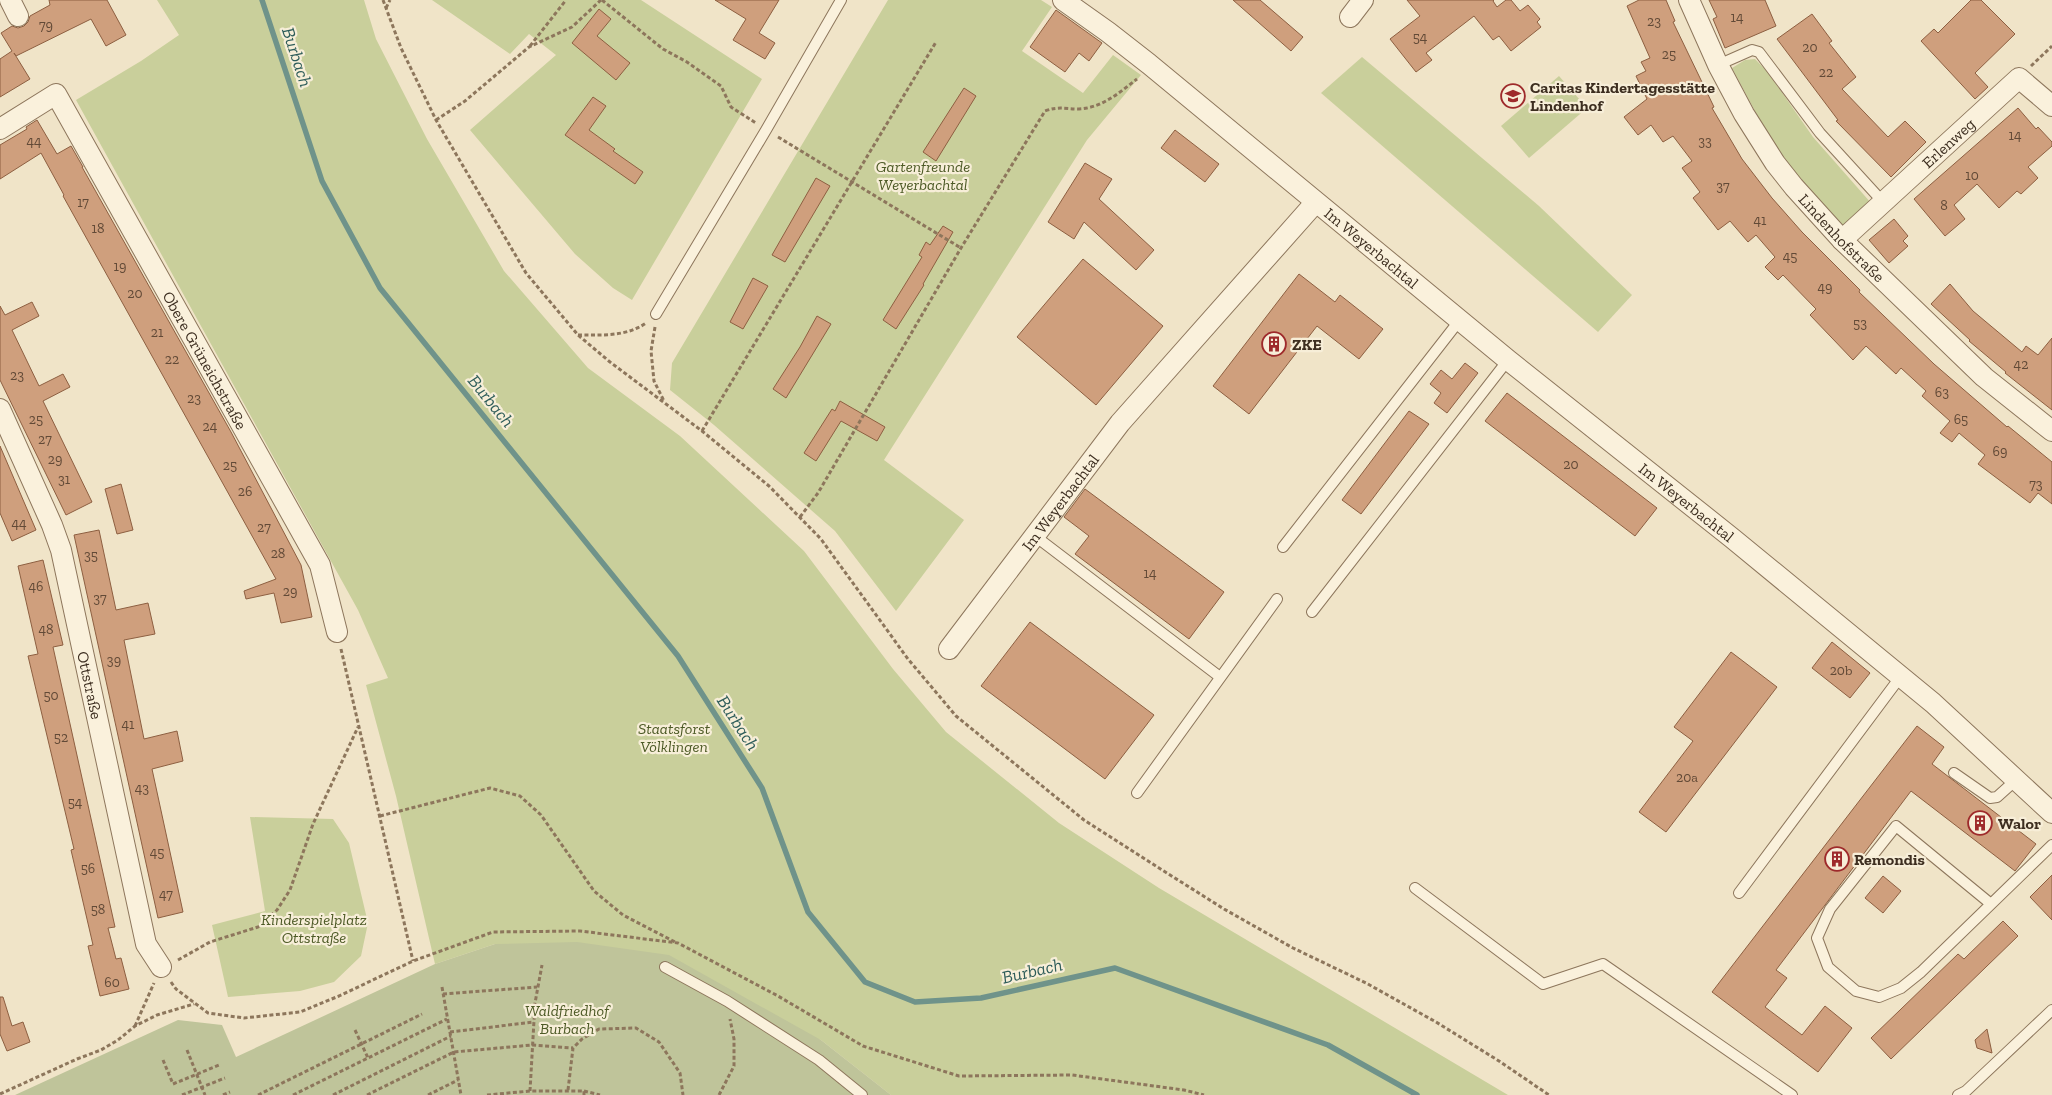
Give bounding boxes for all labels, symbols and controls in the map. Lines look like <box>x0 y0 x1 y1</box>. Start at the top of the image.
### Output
house number: 14 <box>1731 9 1744 26</box>
house number: 23 <box>1647 13 1661 30</box>
house number: 79 <box>39 17 53 34</box>
water label: Burbach <box>277 24 317 90</box>
house number: 54 <box>1413 29 1428 46</box>
house number: 20 <box>1802 39 1818 56</box>
house number: 25 <box>1662 46 1676 63</box>
house number: 22 <box>1819 64 1833 81</box>
place label: Caritas Kindertagesstätte Lindenhof <box>1530 78 1715 115</box>
school or university icon: Caritas Kindertagesstätte Lindenhof <box>1500 83 1526 109</box>
street label: Erlenweg <box>1918 114 1979 172</box>
house number: 14 <box>2009 127 2022 144</box>
house number: 44 <box>26 133 42 150</box>
house number: 33 <box>1698 133 1712 150</box>
park label: Gartenfreunde Weyerbachtal <box>876 157 970 194</box>
house number: 10 <box>1965 167 1979 184</box>
house number: 37 <box>1716 178 1730 195</box>
street label: Lindenhofstraße <box>1795 190 1889 286</box>
house number: 17 <box>77 194 89 211</box>
house number: 8 <box>1940 197 1948 214</box>
street label: Im Weyerbachtal <box>1321 204 1422 292</box>
house number: 41 <box>1754 212 1767 229</box>
house number: 18 <box>92 220 104 237</box>
house number: 45 <box>1783 248 1797 265</box>
house number: 19 <box>114 258 126 275</box>
house number: 49 <box>1818 279 1832 296</box>
house number: 20 <box>127 285 143 302</box>
street label: Obere Grüneichstraße <box>158 288 251 433</box>
house number: 53 <box>1853 315 1867 332</box>
house number: 21 <box>151 324 164 341</box>
building icon: ZKE <box>1261 331 1287 357</box>
place label: ZKE <box>1292 335 1322 354</box>
house number: 22 <box>165 351 179 368</box>
house number: 42 <box>2014 356 2028 373</box>
house number: 23 <box>10 367 24 384</box>
water label: Burbach <box>463 370 519 432</box>
house number: 63 <box>1935 384 1949 401</box>
house number: 23 <box>187 390 201 407</box>
house number: 25 <box>29 411 43 428</box>
house number: 65 <box>1954 411 1968 428</box>
house number: 24 <box>203 418 218 435</box>
house number: 27 <box>38 431 52 448</box>
house number: 69 <box>1993 443 2007 460</box>
street label: Im Weyerbachtal <box>1018 450 1103 555</box>
house number: 29 <box>48 451 62 468</box>
house number: 20 <box>1563 456 1579 473</box>
house number: 25 <box>223 457 237 474</box>
street label: Im Weyerbachtal <box>1635 459 1738 546</box>
house number: 31 <box>58 471 71 488</box>
house number: 73 <box>2029 476 2043 493</box>
house number: 26 <box>238 483 252 500</box>
house number: 44 <box>11 515 27 532</box>
house number: 27 <box>257 519 271 536</box>
house number: 28 <box>271 545 285 562</box>
house number: 35 <box>84 547 98 564</box>
house number: 14 <box>1144 565 1157 582</box>
house number: 46 <box>29 578 43 595</box>
house number: 29 <box>283 583 297 600</box>
house number: 37 <box>93 590 107 607</box>
house number: 48 <box>38 621 54 638</box>
street label: Ottstraße <box>73 650 106 721</box>
house number: 39 <box>107 652 121 669</box>
house number: 20b <box>1830 662 1852 679</box>
house number: 50 <box>43 687 59 704</box>
water label: Burbach <box>712 691 764 755</box>
house number: 41 <box>122 716 135 733</box>
park label: Staatsforst Völklingen <box>638 719 711 756</box>
house number: 52 <box>54 729 68 746</box>
house number: 20a <box>1676 769 1698 786</box>
house number: 43 <box>135 780 149 797</box>
house number: 54 <box>68 794 83 811</box>
building icon: Walor <box>1967 810 1993 836</box>
place label: Walor <box>1998 814 2041 833</box>
house number: 45 <box>150 844 164 861</box>
building icon: Remondis <box>1824 846 1850 872</box>
place label: Remondis <box>1854 850 1925 869</box>
house number: 56 <box>81 860 95 877</box>
house number: 47 <box>159 886 173 903</box>
house number: 58 <box>91 901 105 918</box>
park label: Kinderspielplatz Ottstraße <box>261 910 367 947</box>
water label: Burbach <box>1000 953 1064 989</box>
house number: 60 <box>104 974 120 991</box>
park label: Waldfriedhof Burbach <box>525 1001 611 1038</box>

